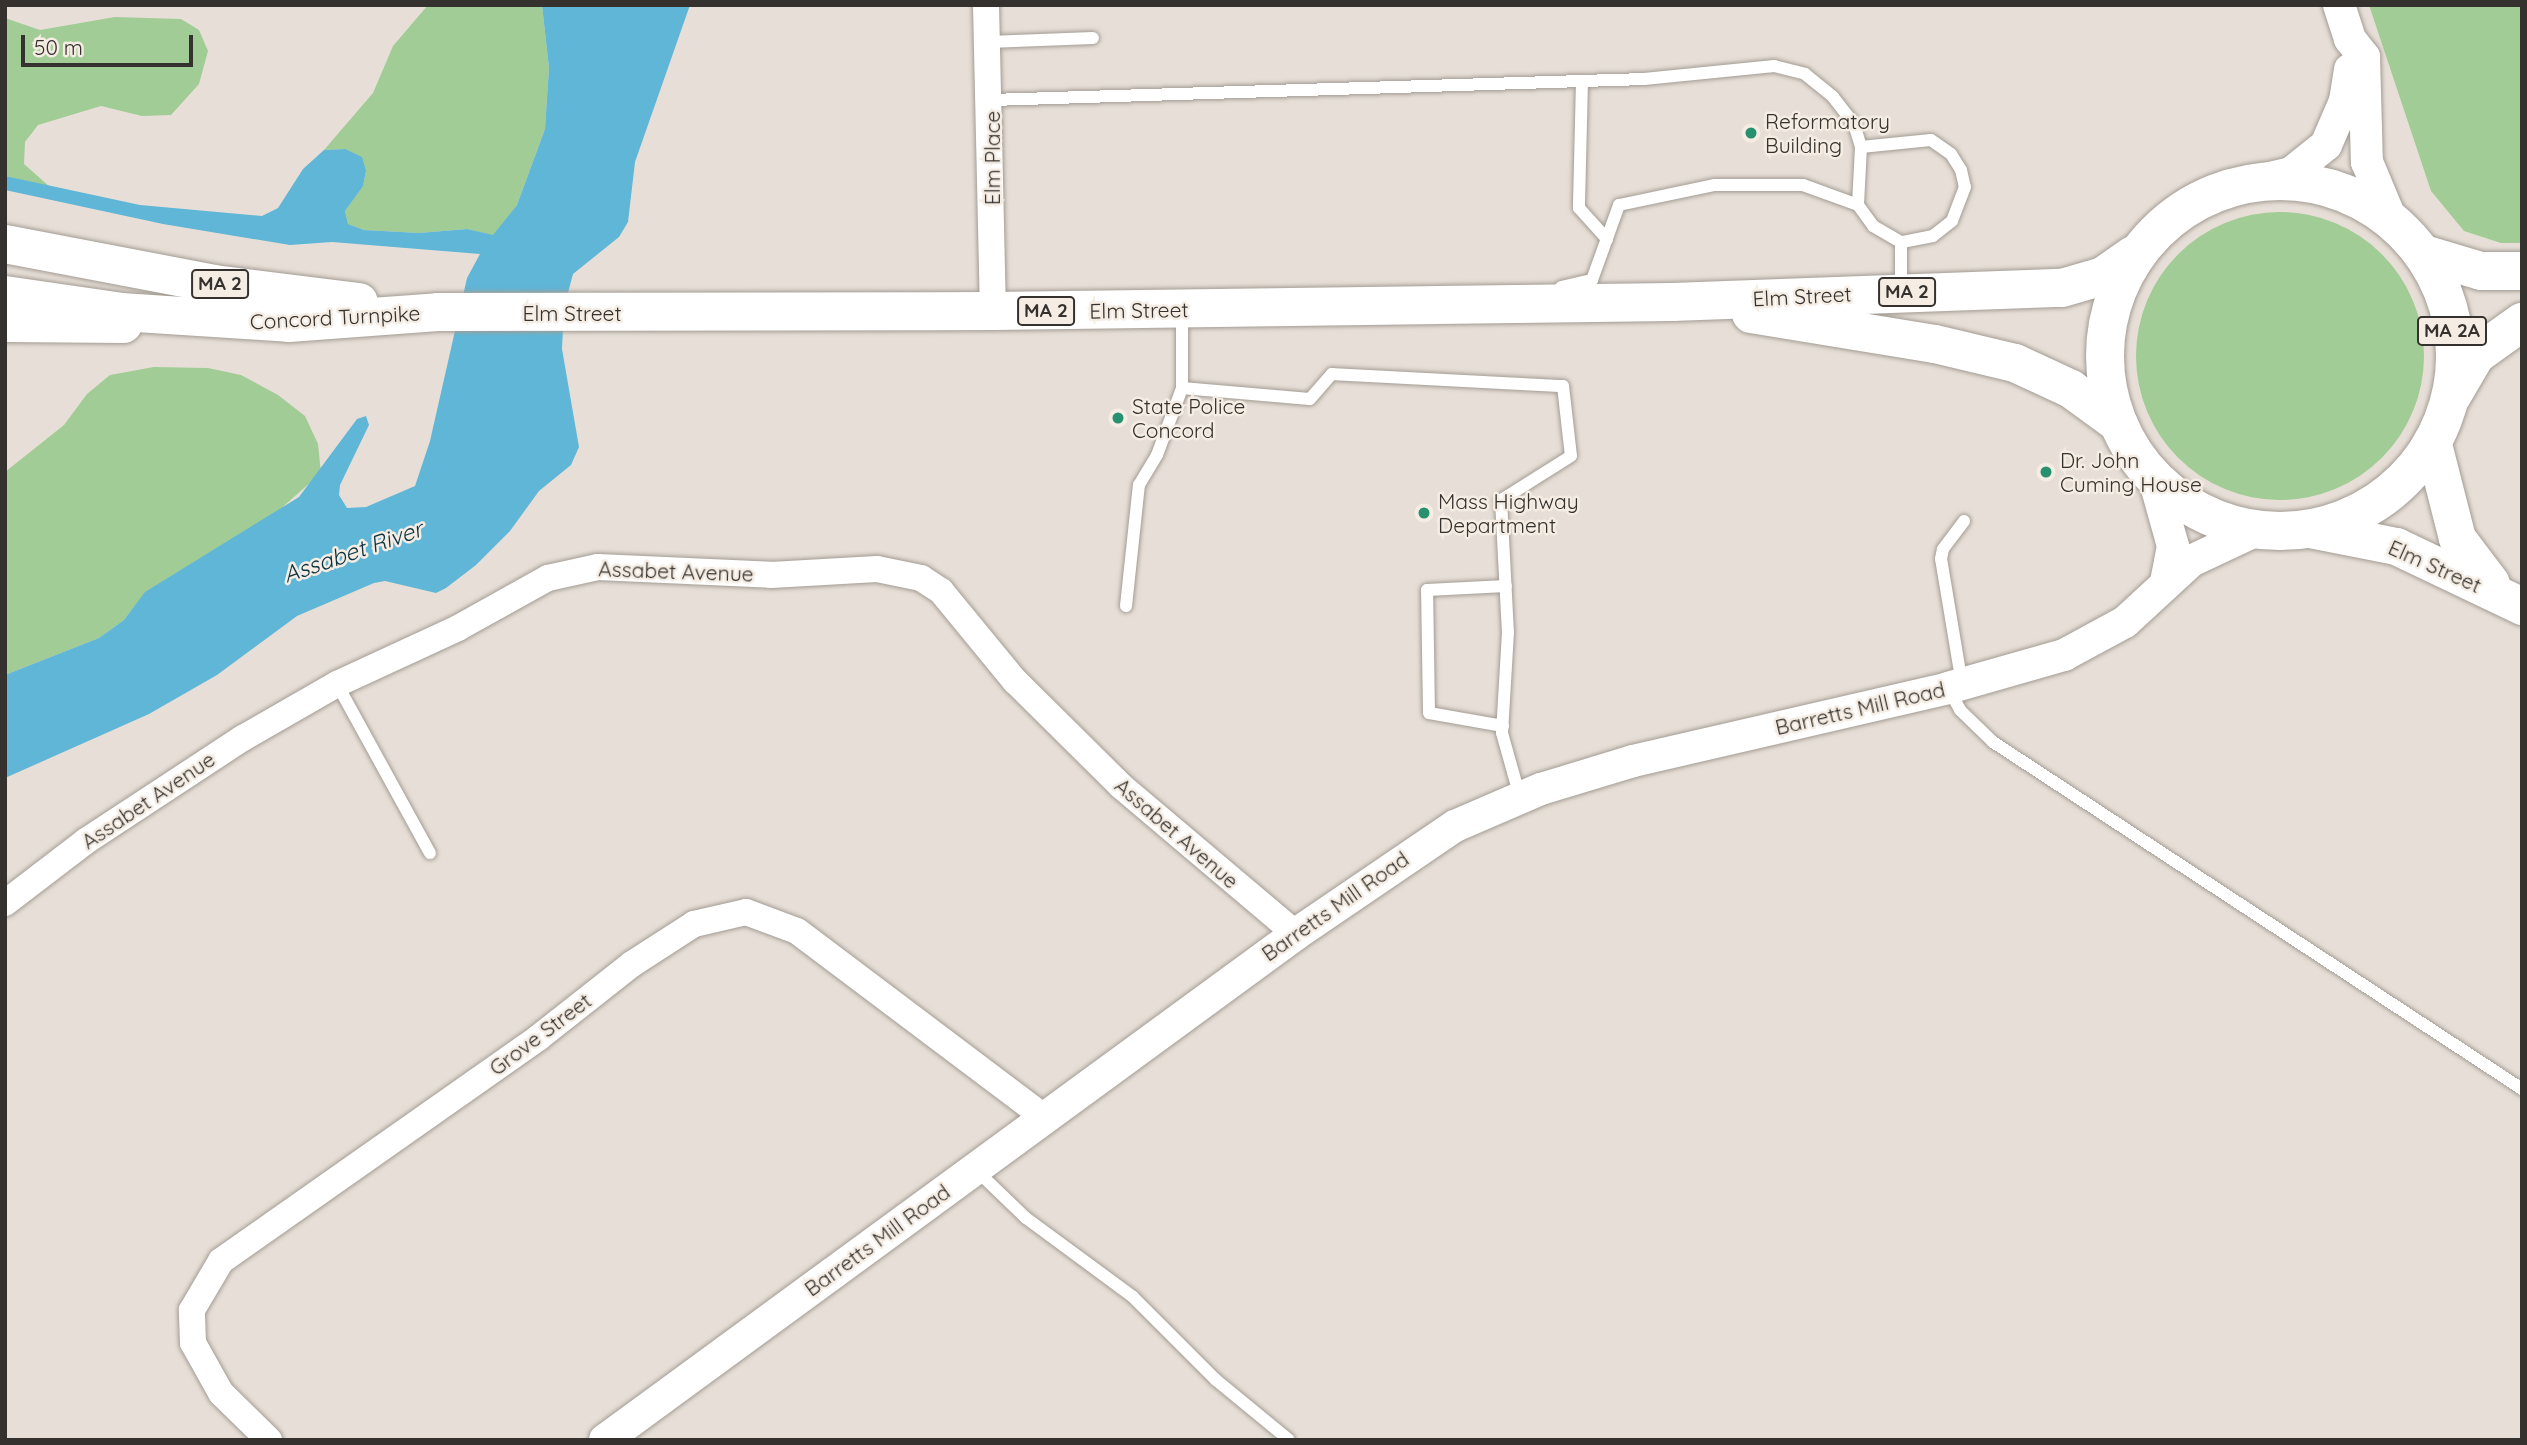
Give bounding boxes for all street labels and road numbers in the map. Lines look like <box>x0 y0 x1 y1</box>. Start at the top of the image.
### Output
street label: Elm Place <box>979 111 1005 205</box>
road number: MA 2 <box>190 268 250 300</box>
road number: MA 2 <box>1877 276 1937 308</box>
street label: Elm Street <box>1752 281 1852 311</box>
road number: MA 2 <box>1016 296 1076 326</box>
street label: Elm Street <box>1089 297 1189 323</box>
street label: Concord Turnpike <box>249 300 421 334</box>
street label: Elm Street <box>522 300 622 326</box>
road number: MA 2A <box>2417 316 2487 346</box>
street label: Elm Street <box>2385 534 2485 598</box>
street label: Assabet Avenue <box>598 556 754 586</box>
street label: Barretts Mill Road <box>1773 676 1947 740</box>
street label: Assabet Avenue <box>77 746 219 854</box>
street label: Assabet Avenue <box>1110 773 1244 893</box>
street label: Barretts Mill Road <box>1257 846 1413 966</box>
street label: Grove Street <box>484 988 596 1080</box>
street label: Barretts Mill Road <box>799 1179 955 1301</box>

